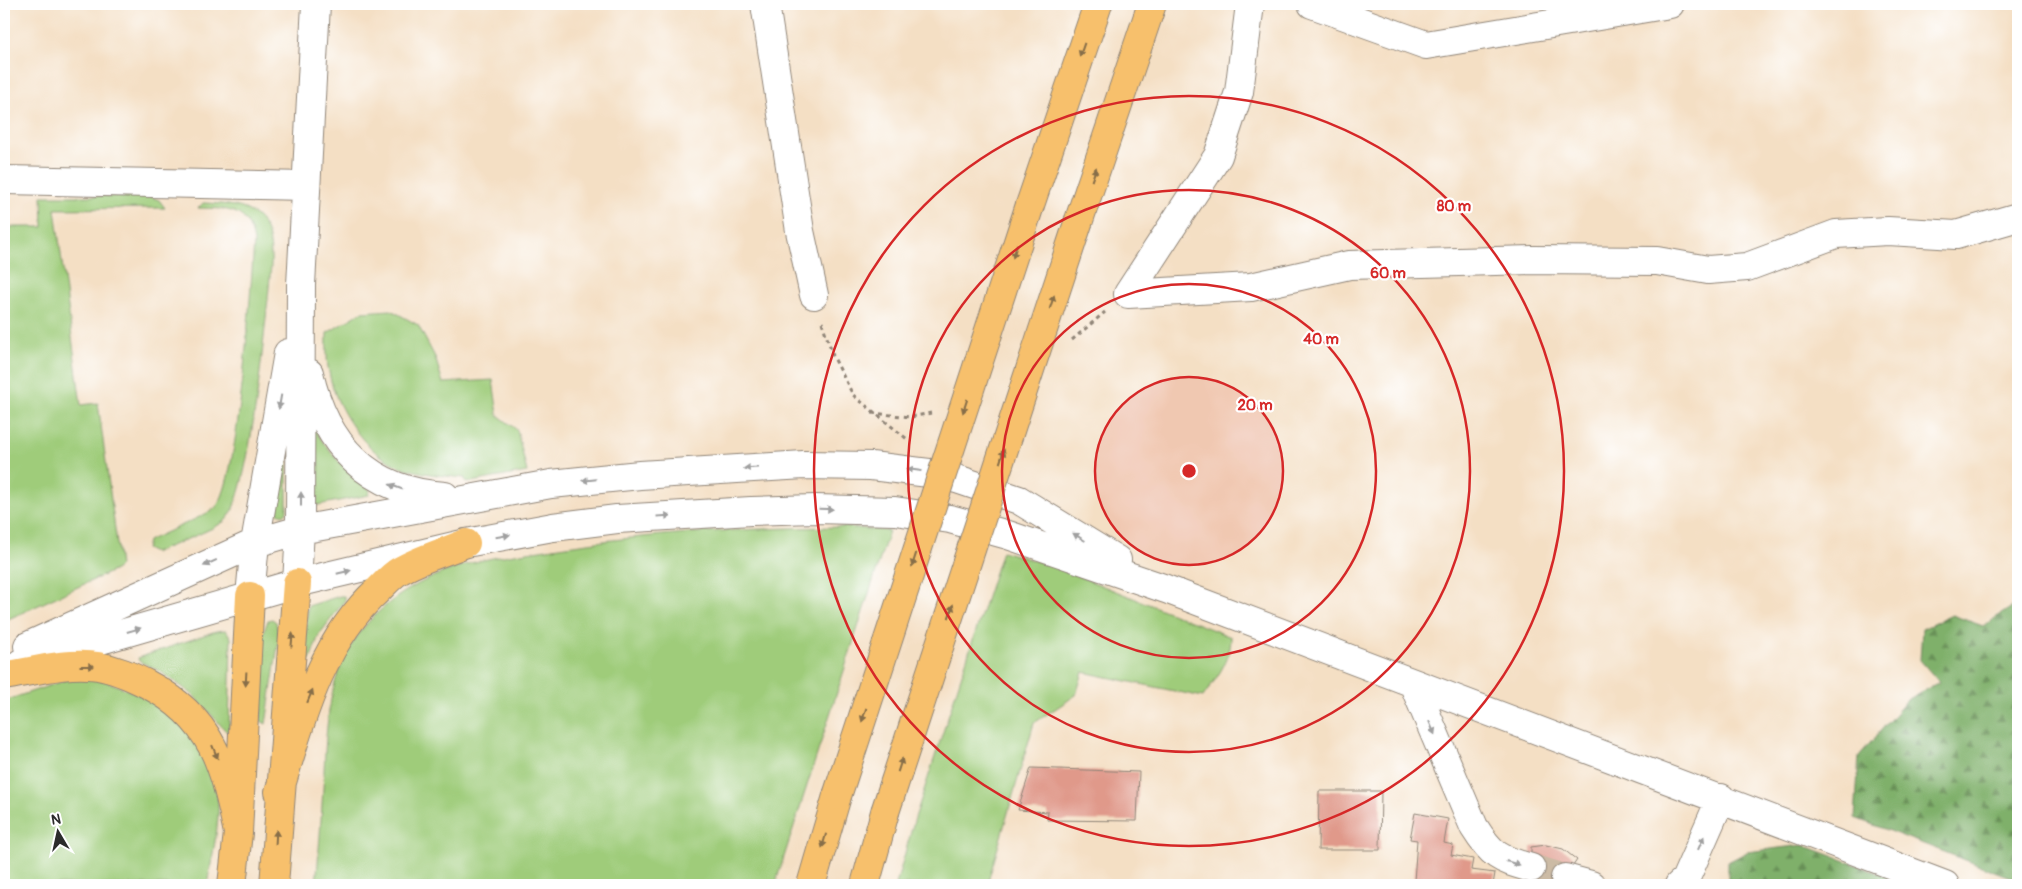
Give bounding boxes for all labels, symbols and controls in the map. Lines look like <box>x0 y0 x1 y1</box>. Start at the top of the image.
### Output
one-way arrow <box>1078 43 1086 58</box>
one-way arrow <box>1091 166 1099 181</box>
text: 80 m <box>1437 197 1471 216</box>
one-way arrow <box>1011 244 1019 259</box>
text: 60 m <box>1370 264 1406 283</box>
one-way arrow <box>1048 294 1056 309</box>
text: 40 m <box>1303 330 1339 349</box>
one-way arrow <box>275 395 283 411</box>
text: 20 m <box>1237 396 1273 415</box>
one-way arrow <box>960 398 968 413</box>
one-way arrow <box>998 449 1006 464</box>
centre of rings <box>1180 462 1198 480</box>
one-way arrow <box>743 465 759 473</box>
one-way arrow <box>905 466 921 474</box>
one-way arrow <box>581 476 597 484</box>
one-way arrow <box>388 483 403 491</box>
one-way arrow <box>297 491 305 507</box>
one-way arrow <box>818 506 834 514</box>
one-way arrow <box>656 512 672 520</box>
one-way arrow <box>495 532 511 540</box>
one-way arrow <box>1072 532 1085 541</box>
one-way arrow <box>910 553 918 568</box>
one-way arrow <box>203 560 217 568</box>
one-way arrow <box>337 568 352 576</box>
one-way arrow <box>947 603 955 618</box>
one-way arrow <box>127 625 142 633</box>
one-way arrow <box>288 631 296 647</box>
one-way arrow <box>79 662 95 670</box>
one-way arrow <box>241 671 249 687</box>
one-way arrow <box>306 688 314 703</box>
one-way arrow <box>860 707 867 722</box>
one-way arrow <box>1428 721 1436 735</box>
one-way arrow <box>211 745 219 759</box>
one-way arrow <box>897 758 905 773</box>
north arrow <box>32 806 82 856</box>
text: N <box>50 811 62 829</box>
one-way arrow <box>273 828 281 844</box>
one-way arrow <box>820 833 828 848</box>
one-way arrow <box>1698 836 1706 850</box>
one-way arrow <box>1505 859 1520 867</box>

